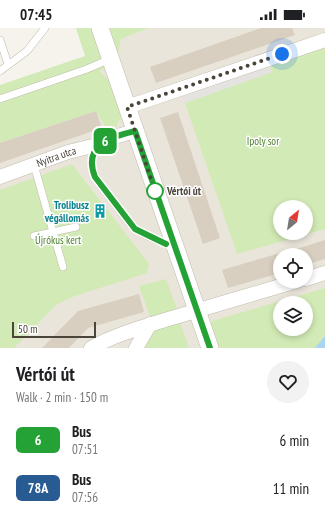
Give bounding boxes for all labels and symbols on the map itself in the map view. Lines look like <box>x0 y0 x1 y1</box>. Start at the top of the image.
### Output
your location <box>272 44 292 64</box>
line badge: 6 <box>92 128 118 154</box>
park label: Ipoly sor <box>247 134 279 148</box>
street label: Nyitra utca <box>35 143 78 170</box>
marker: Vértói út <box>146 182 164 200</box>
place label: Vértói út <box>166 184 202 198</box>
place label: Trolibusz végállomás <box>44 198 89 225</box>
north arrow <box>273 200 313 240</box>
building icon: Trolibusz végállomás <box>92 203 108 219</box>
park label: Újrókus kert <box>35 233 81 247</box>
scale bar <box>12 320 96 339</box>

